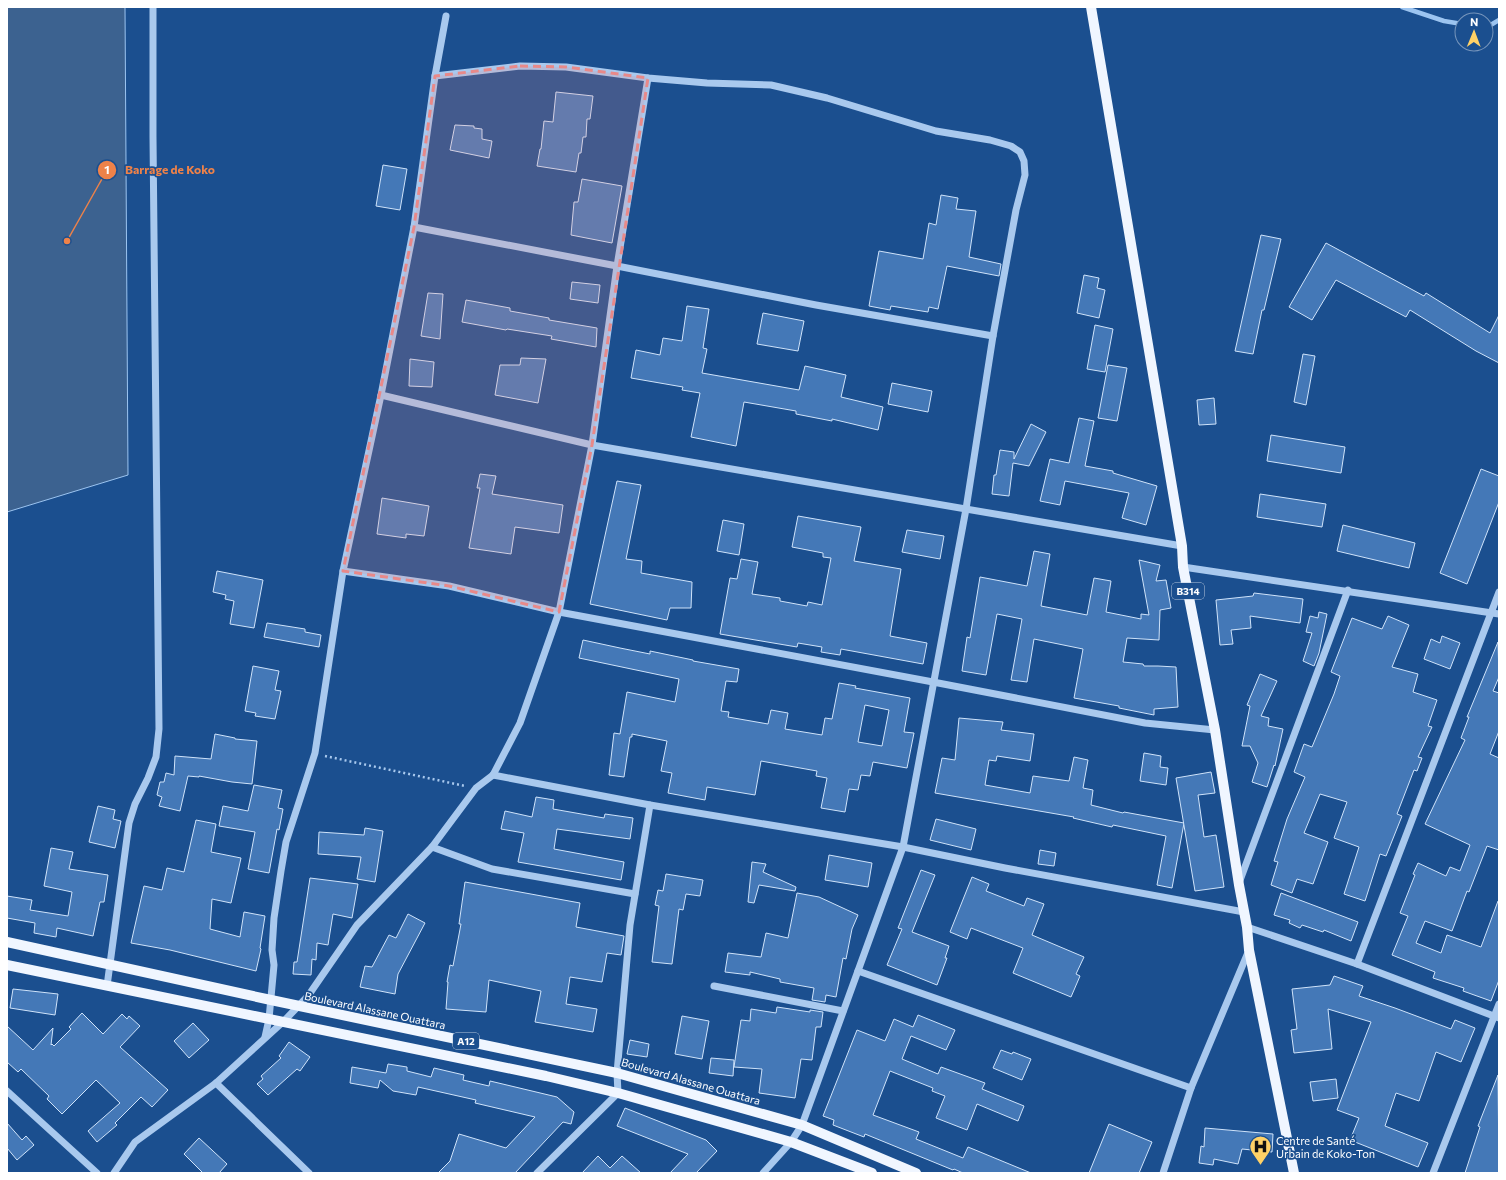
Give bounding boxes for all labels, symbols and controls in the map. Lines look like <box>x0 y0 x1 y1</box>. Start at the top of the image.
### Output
north arrow <box>1454 12 1494 52</box>
text: N <box>1470 15 1478 28</box>
callout: Barrage de Koko <box>97 158 223 182</box>
text: 1 <box>104 162 110 176</box>
text: Barrage de Koko <box>125 162 215 176</box>
road number: B314 <box>1172 583 1204 599</box>
street label: Boulevard Alassane Ouattara <box>303 989 447 1031</box>
road number: A12 <box>453 1033 479 1049</box>
street label: Boulevard Alassane Ouattara <box>620 1055 762 1107</box>
hospital icon: Centre de Santé Urbain de Koko-Ton <box>1248 1133 1274 1166</box>
place label: Centre de Santé Urbain de Koko-Ton <box>1276 1134 1375 1160</box>

